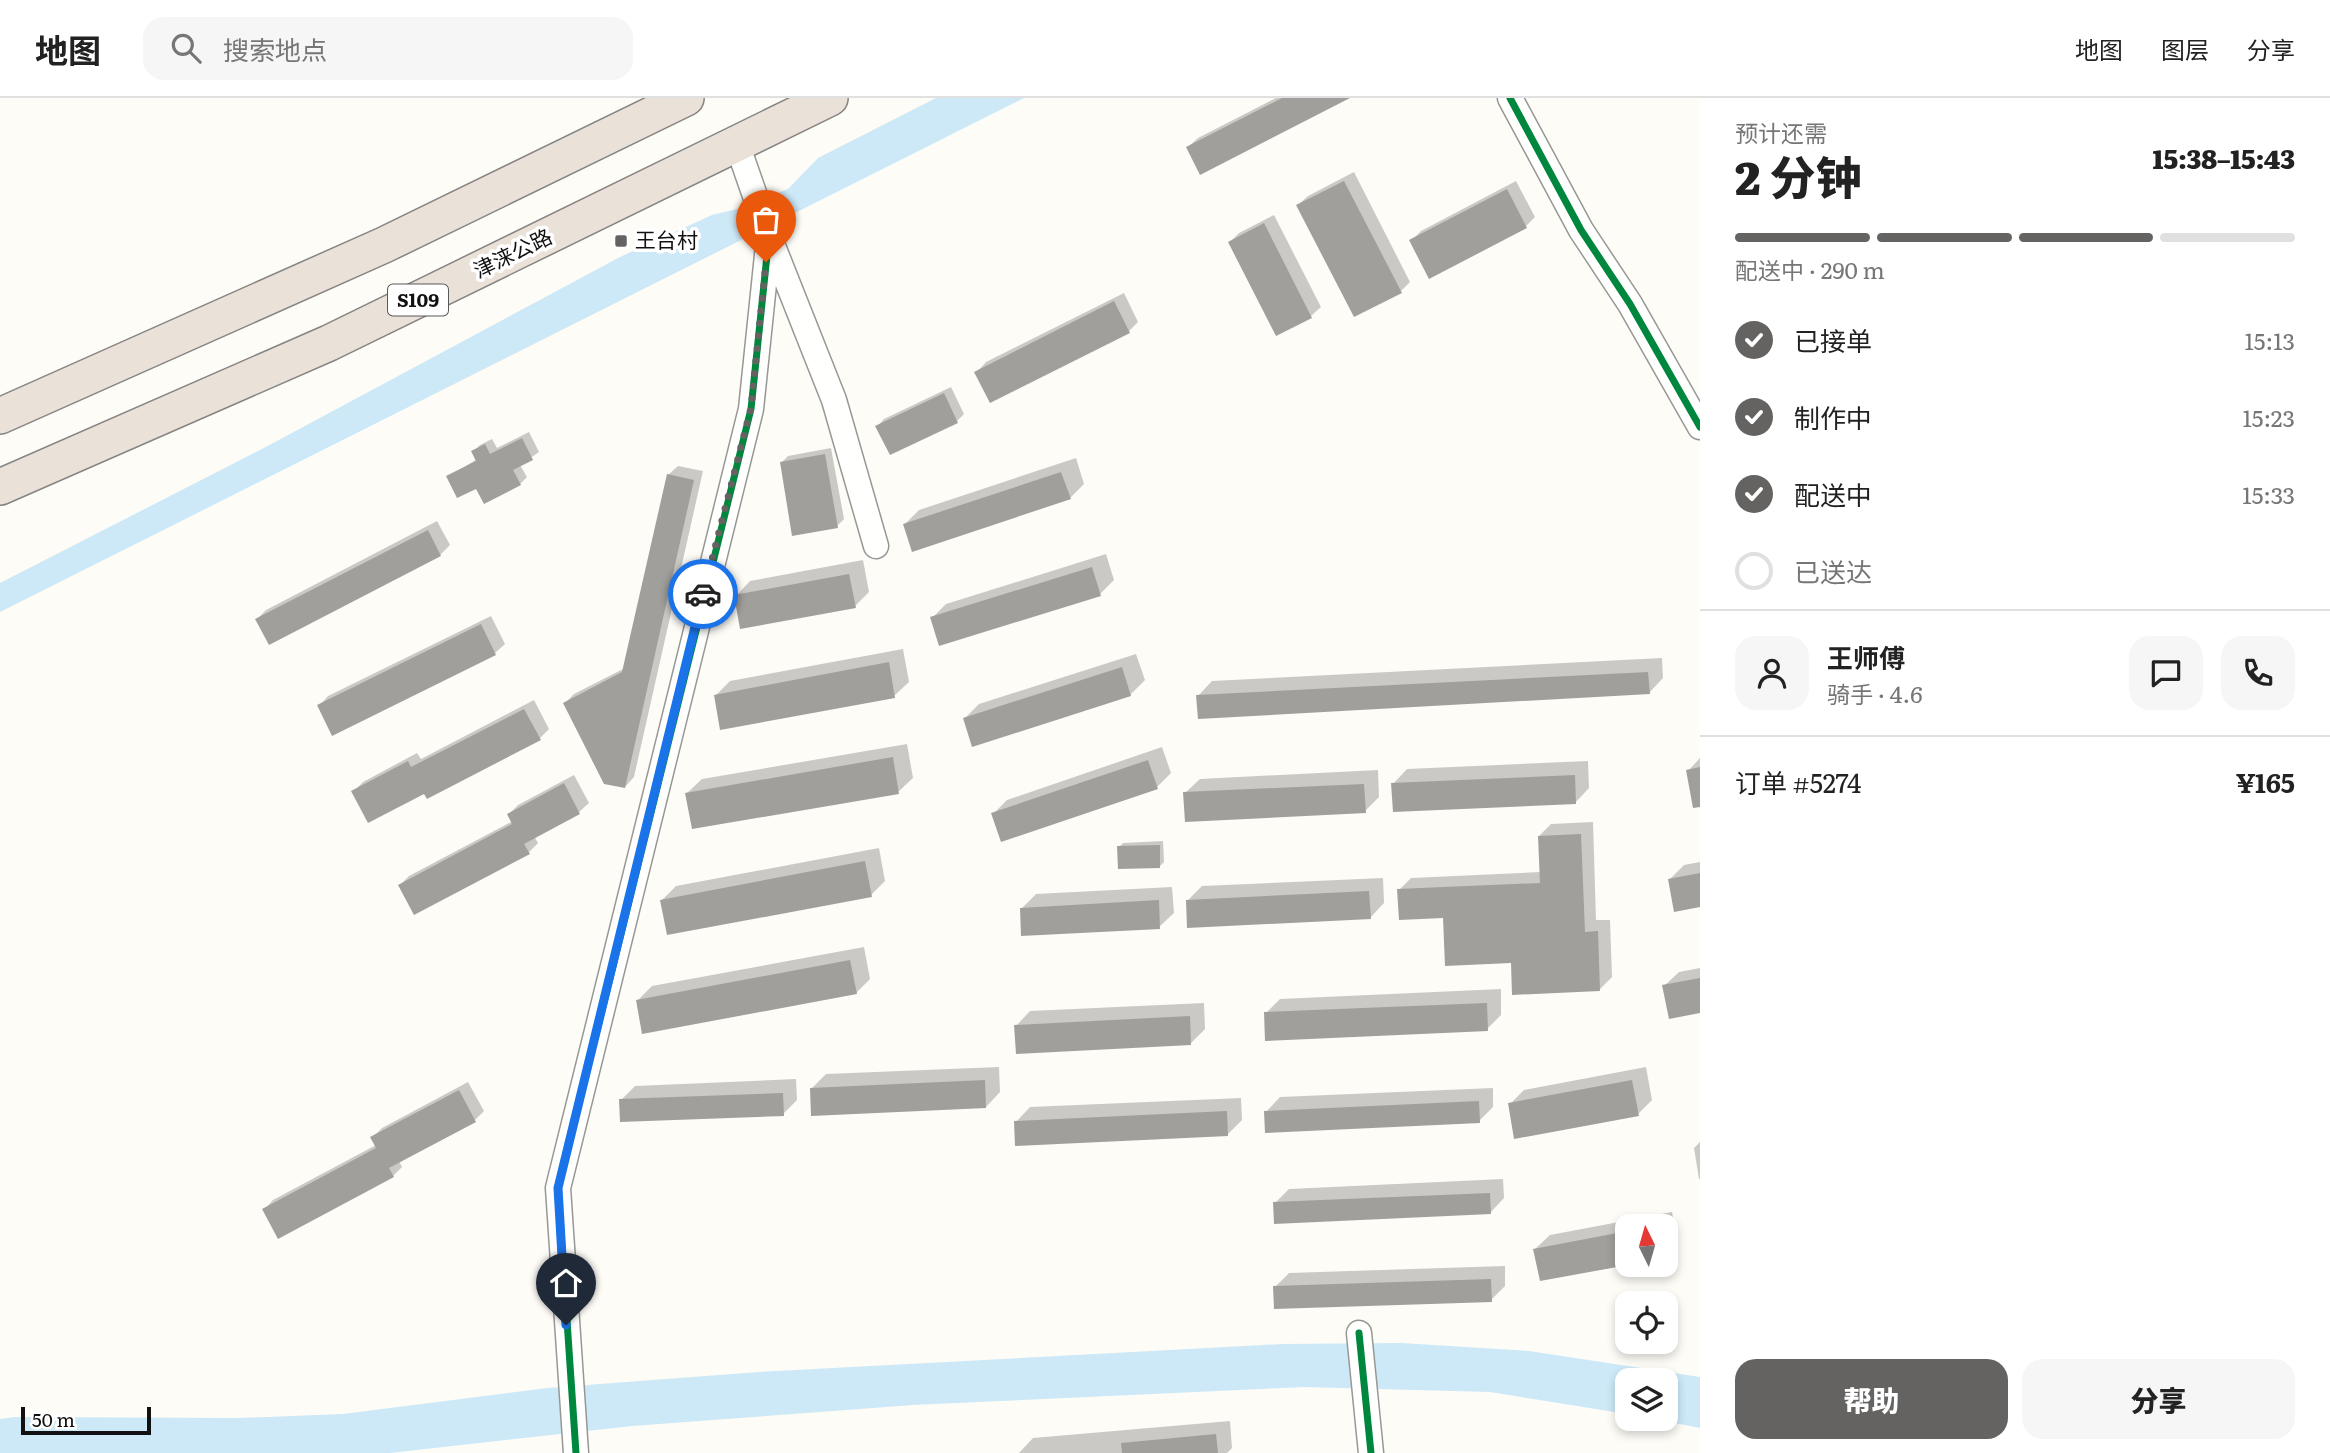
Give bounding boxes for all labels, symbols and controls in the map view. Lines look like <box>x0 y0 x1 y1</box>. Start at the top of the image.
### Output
search box <box>143 17 633 80</box>
text: 地图 <box>35 24 101 73</box>
icon: search <box>167 29 205 67</box>
text: 搜索地点 <box>223 29 327 68</box>
text: 地图 <box>2075 31 2123 66</box>
text: 图层 <box>2161 31 2209 66</box>
text: 分享 <box>2247 31 2295 66</box>
text: 预计还需 <box>1735 115 1827 149</box>
text: 15:38–15:43 <box>2153 138 2295 177</box>
text: 2 分钟 <box>1735 141 1862 209</box>
pin <box>736 190 796 262</box>
icon: bag <box>747 201 785 239</box>
street label: 津涞公路 <box>467 219 556 284</box>
place label: 王台村 <box>635 223 698 254</box>
marker: 王台村 <box>613 233 629 249</box>
text: 配送中 · 290 m <box>1735 252 1885 286</box>
road number: S109 <box>388 284 448 316</box>
text: 已接单 <box>1794 320 1872 359</box>
icon: check <box>1735 321 1773 359</box>
text: 15:13 <box>2244 323 2295 357</box>
text: 制作中 <box>1794 397 1872 436</box>
icon: check <box>1735 398 1773 436</box>
text: 15:23 <box>2242 400 2295 434</box>
text: 配送中 <box>1794 474 1872 513</box>
icon: check <box>1735 475 1773 513</box>
text: 15:33 <box>2242 477 2295 511</box>
text: 已送达 <box>1794 551 1872 590</box>
courier <box>668 559 738 629</box>
icon: car <box>684 575 722 613</box>
button: person <box>1735 636 1809 710</box>
button: chat <box>2129 636 2203 710</box>
button: phone <box>2221 636 2295 710</box>
text: 王师傅 <box>1827 637 1905 676</box>
text: 骑手 · 4.6 <box>1827 676 1923 710</box>
text: 订单 #5274 <box>1735 762 1861 801</box>
text: ¥165 <box>2236 762 2295 801</box>
north arrow <box>1615 1214 1678 1278</box>
map controls <box>1615 1214 1678 1431</box>
pin <box>536 1253 596 1325</box>
icon: home <box>547 1264 585 1302</box>
button: locate <box>1615 1291 1678 1354</box>
button: 帮助 <box>1735 1359 2008 1439</box>
button: 分享 <box>2022 1359 2295 1439</box>
button: layers <box>1615 1368 1678 1431</box>
scale bar <box>21 1404 150 1436</box>
text: 50 m <box>32 1405 75 1433</box>

